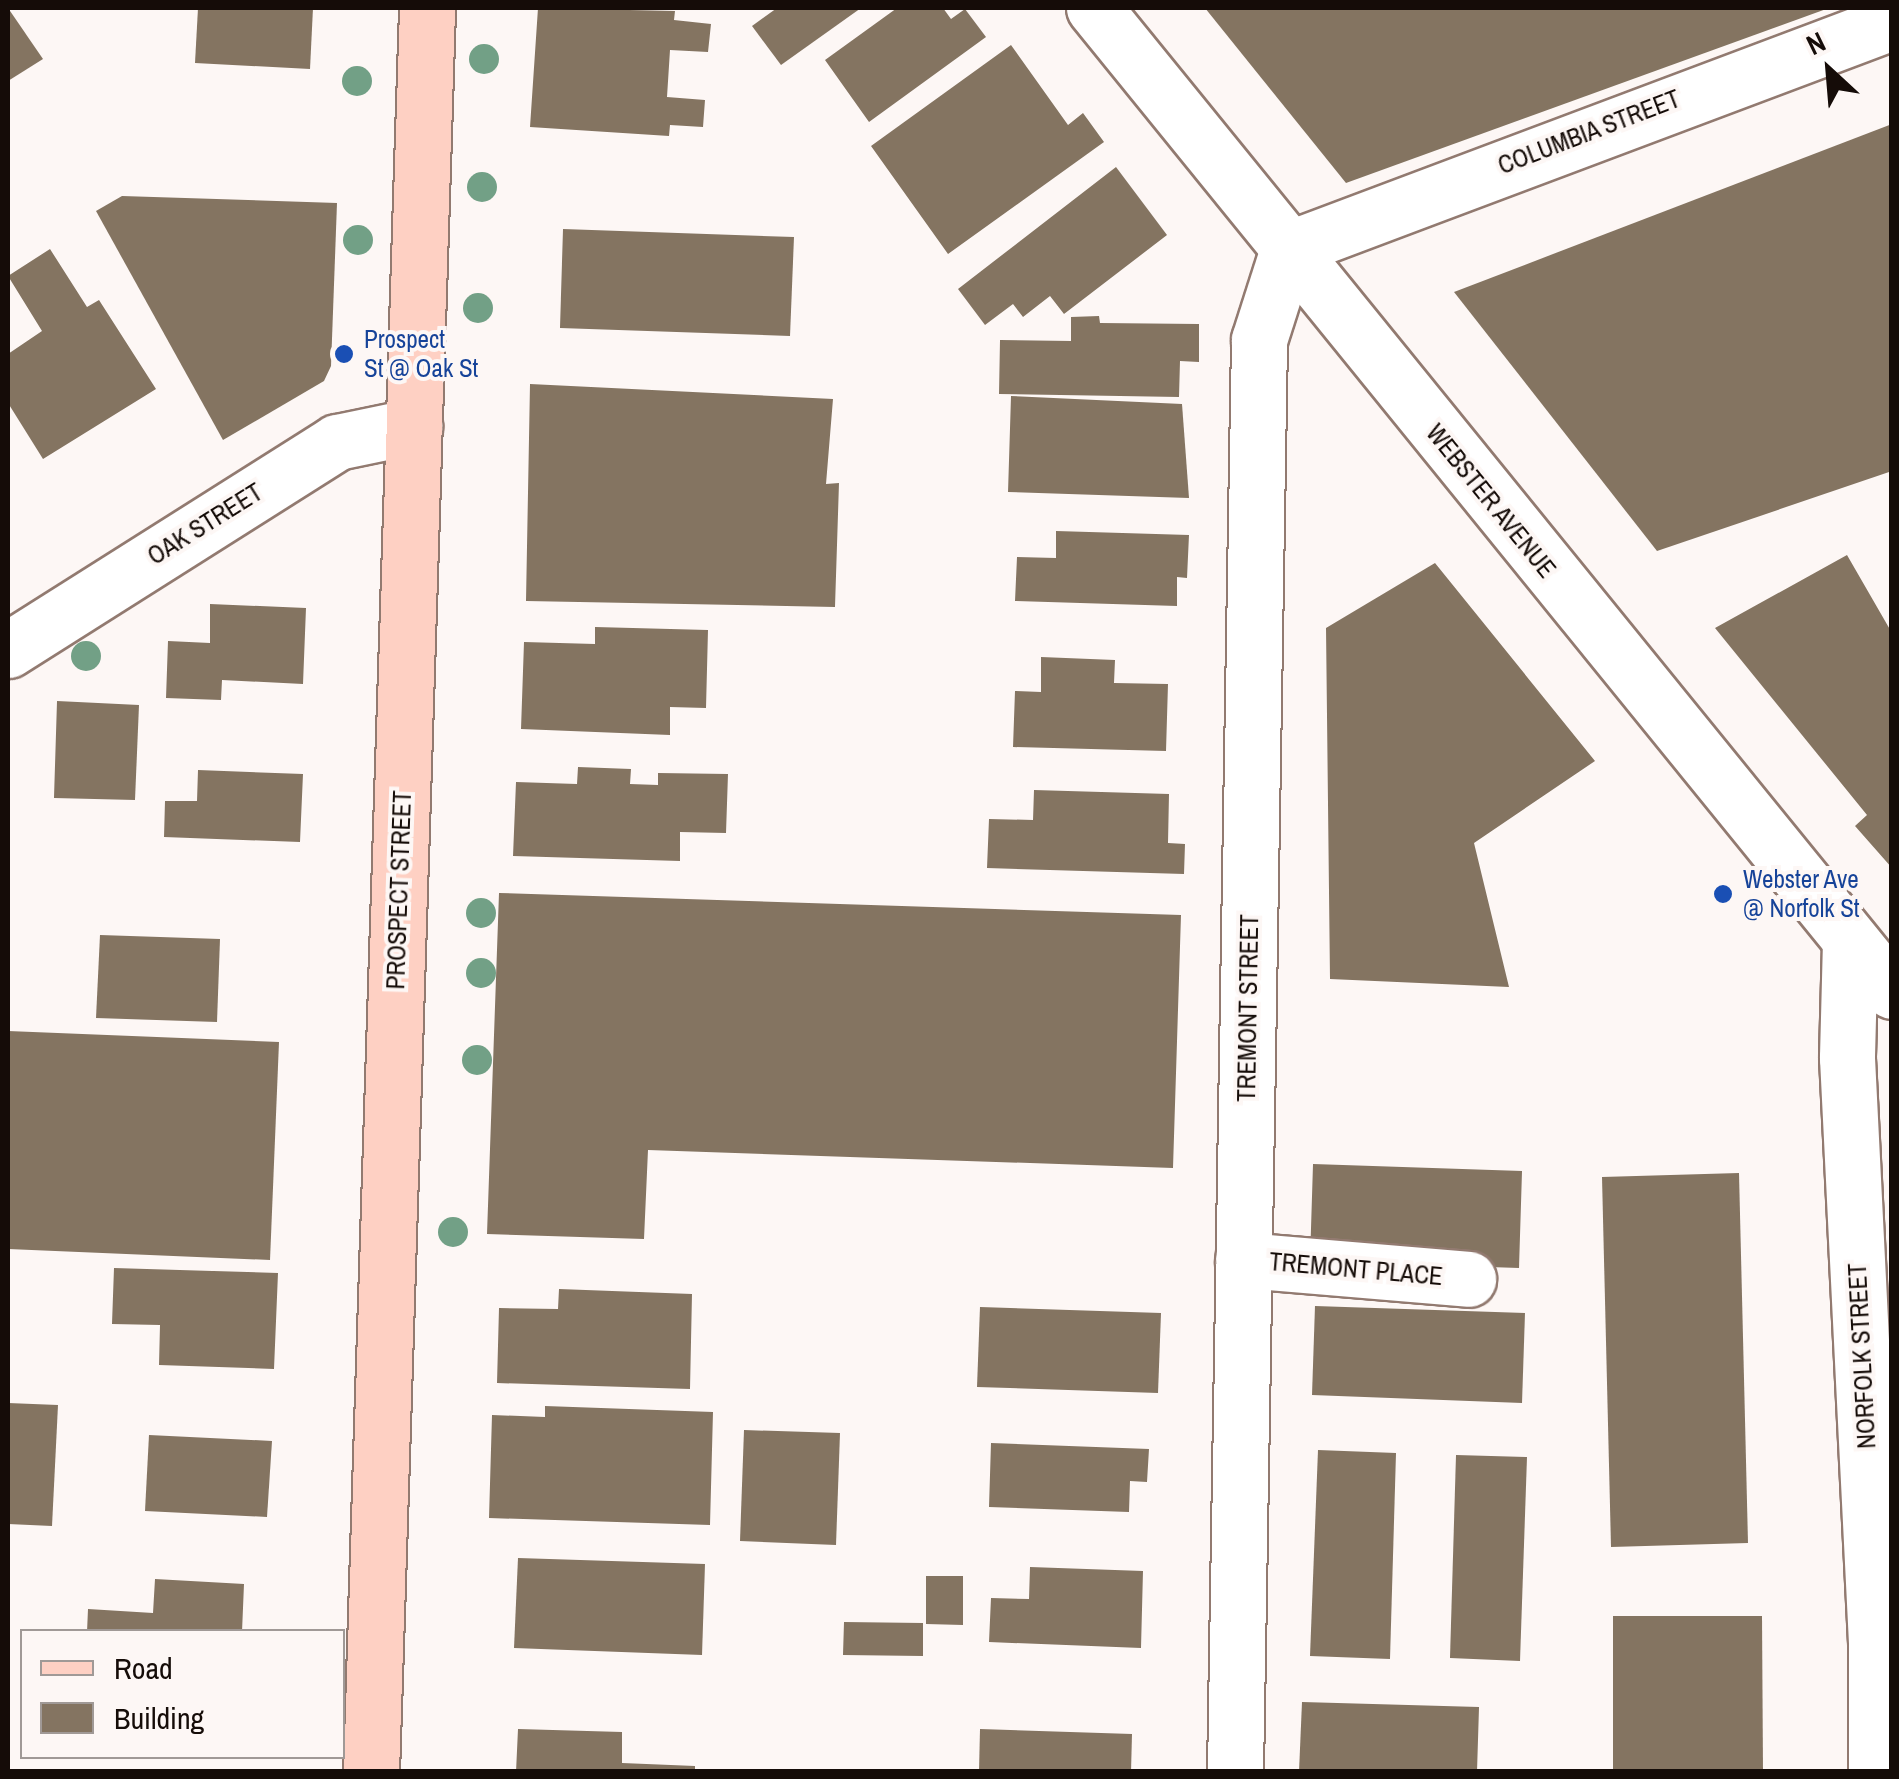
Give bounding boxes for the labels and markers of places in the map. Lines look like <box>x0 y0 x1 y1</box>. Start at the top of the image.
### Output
place label: Prospect St @ Oak St <box>364 325 478 384</box>
marker: Prospect St @ Oak St <box>333 343 355 365</box>
place label: Webster Ave @ Norfolk St <box>1743 865 1860 924</box>
marker: Webster Ave @ Norfolk St <box>1712 883 1734 905</box>

